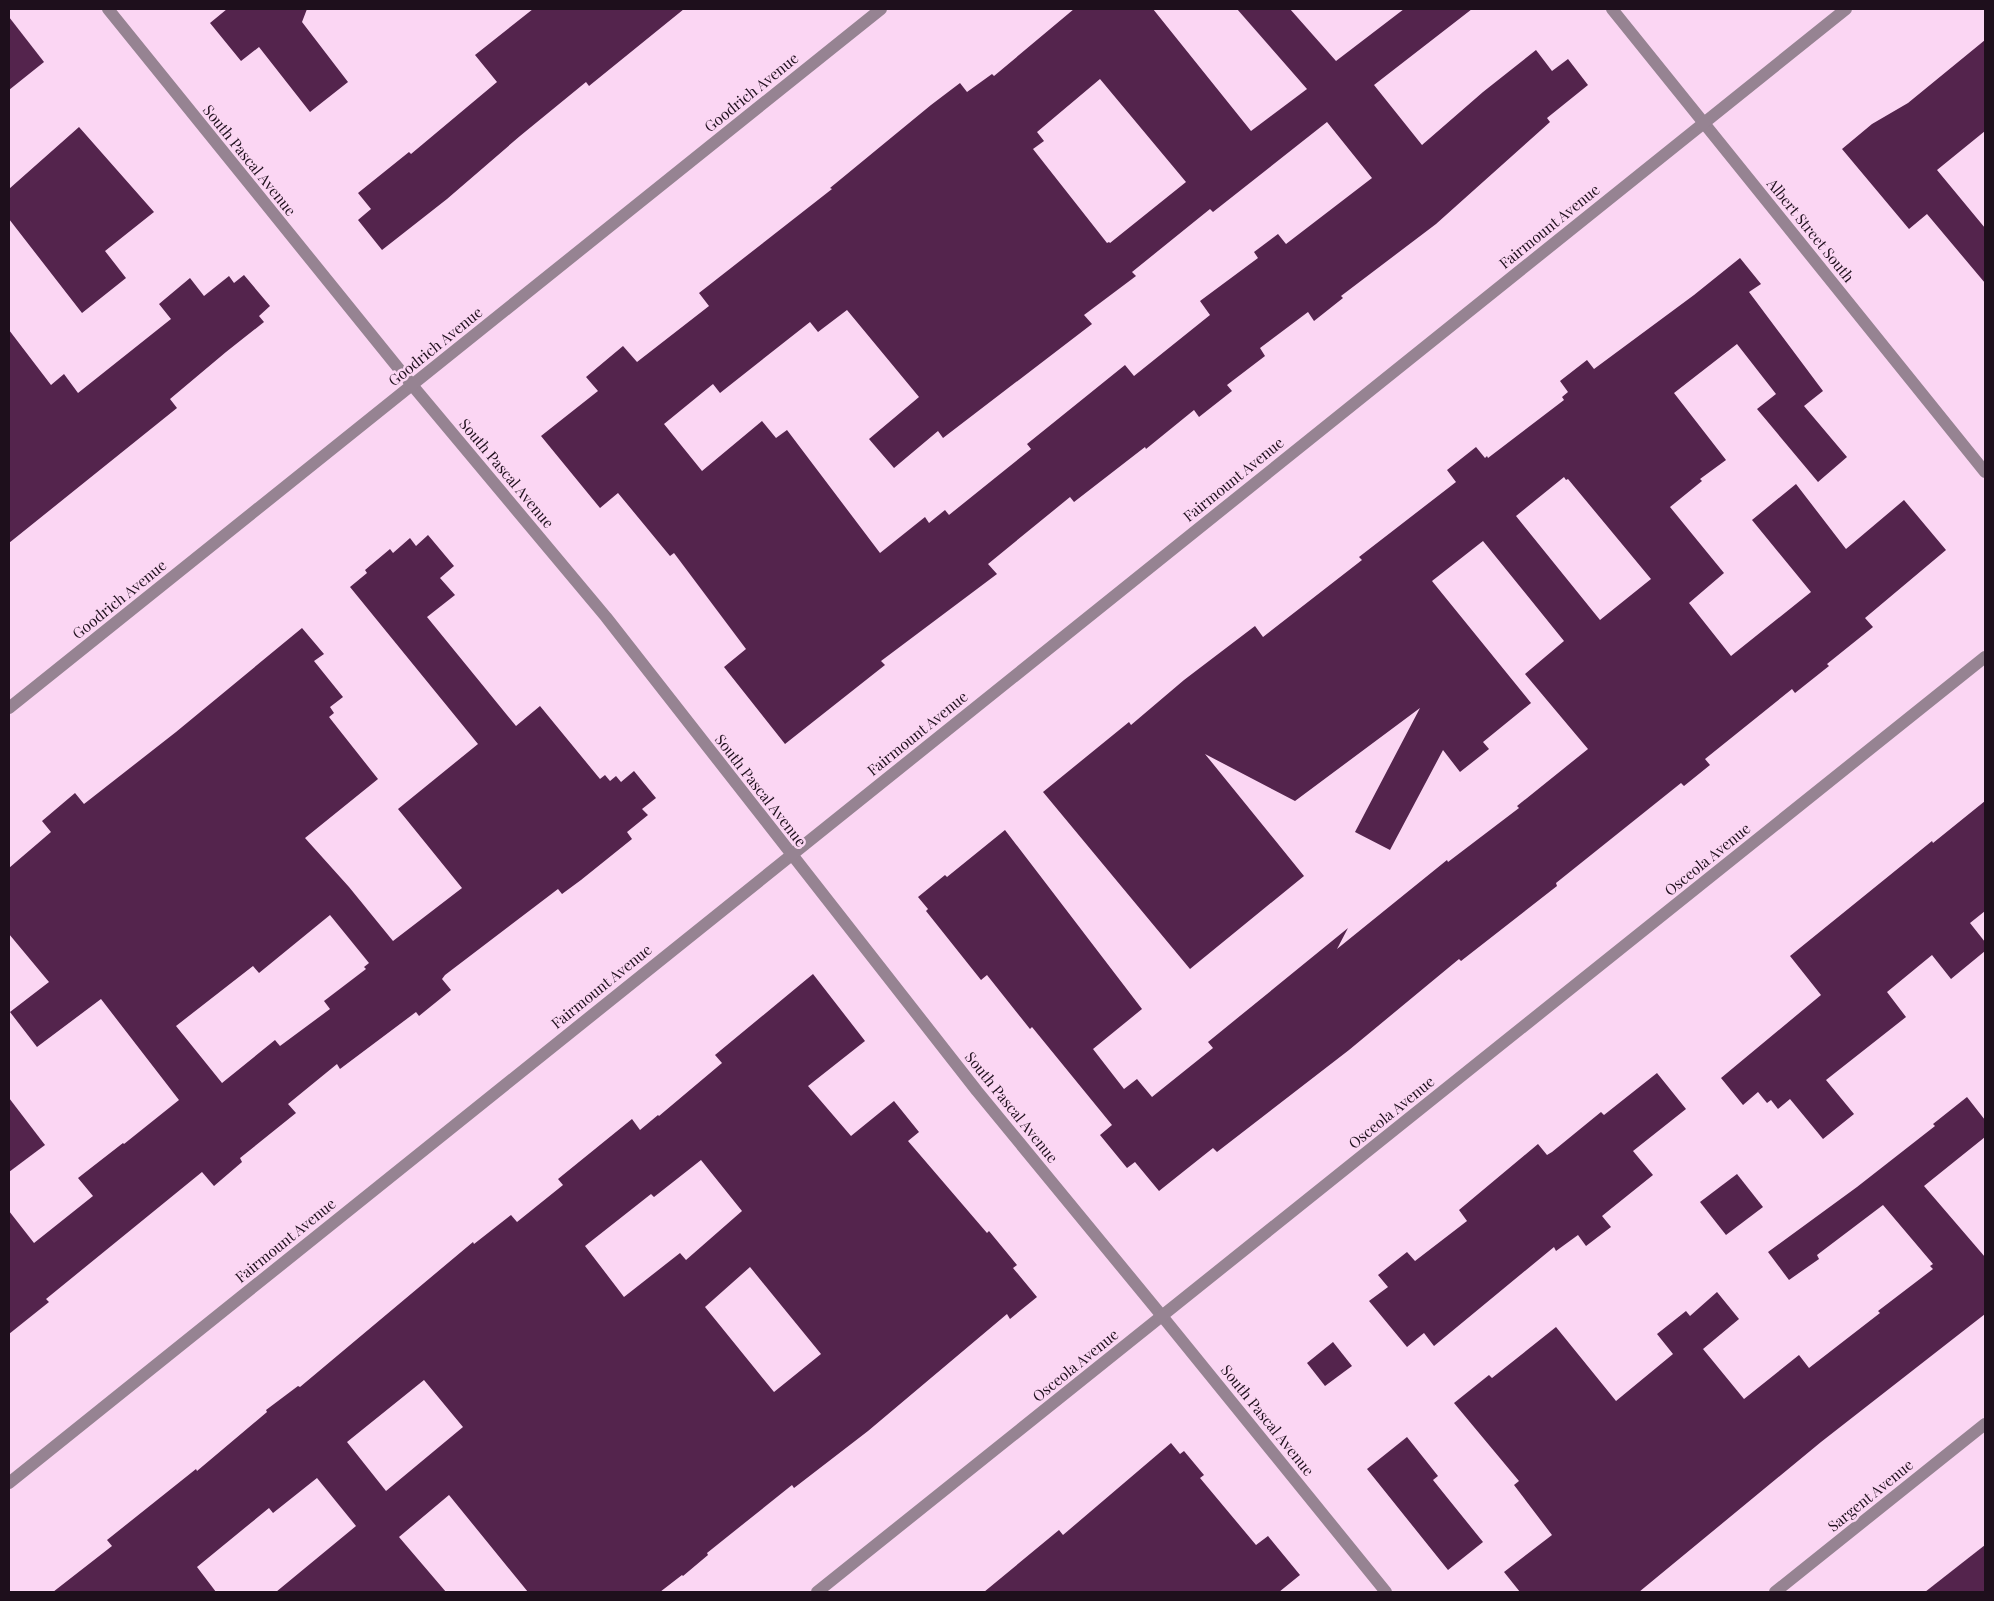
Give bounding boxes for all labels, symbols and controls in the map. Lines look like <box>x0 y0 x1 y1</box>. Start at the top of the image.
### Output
street label: Goodrich Avenue <box>700 48 802 136</box>
street label: South Pascal Avenue <box>199 100 301 220</box>
street label: Albert Street South <box>1762 173 1859 286</box>
street label: Fairmount Avenue <box>1495 179 1603 273</box>
street label: Goodrich Avenue <box>384 302 486 390</box>
street label: South Pascal Avenue <box>455 414 559 532</box>
street label: Fairmount Avenue <box>1179 432 1287 526</box>
street label: Goodrich Avenue <box>68 555 170 643</box>
street label: Fairmount Avenue <box>863 686 971 780</box>
street label: South Pascal Avenue <box>711 730 811 850</box>
street label: Osceola Avenue <box>1660 818 1754 900</box>
street label: Fairmount Avenue <box>547 939 655 1033</box>
street label: South Pascal Avenue <box>961 1047 1063 1167</box>
street label: Osceola Avenue <box>1344 1071 1438 1153</box>
street label: Fairmount Avenue <box>231 1193 339 1287</box>
street label: Osceola Avenue <box>1028 1324 1122 1406</box>
street label: South Pascal Avenue <box>1217 1360 1319 1480</box>
street label: Sargent Avenue <box>1823 1454 1917 1536</box>

